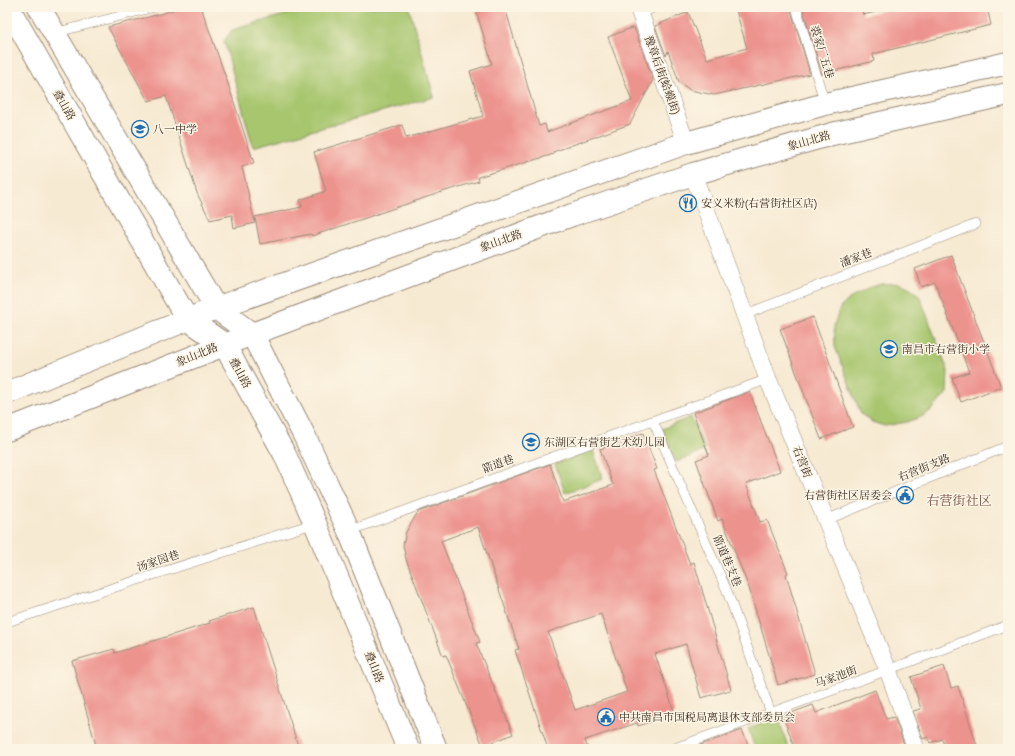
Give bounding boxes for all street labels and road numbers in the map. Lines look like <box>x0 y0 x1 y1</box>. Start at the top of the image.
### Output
street label: 裘家厂五巷 <box>808 24 836 80</box>
street label: 豫章后街(蛤蟆街) <box>642 34 682 116</box>
street label: 叠山路 <box>50 87 78 123</box>
street label: 象山北路 <box>786 129 832 153</box>
street label: 象山北路 <box>478 227 524 255</box>
street label: 潘家巷 <box>838 246 874 270</box>
street label: 象山北路 <box>174 341 220 369</box>
street label: 叠山路 <box>226 355 254 391</box>
street label: 右营街 <box>790 444 814 480</box>
street label: 箭道巷 <box>480 452 516 476</box>
street label: 右营街支路 <box>896 452 952 484</box>
street label: 箭道巷支巷 <box>710 533 744 589</box>
street label: 汤家园巷 <box>135 548 181 574</box>
street label: 叠山路 <box>362 649 386 685</box>
street label: 马家池街 <box>813 663 859 691</box>

